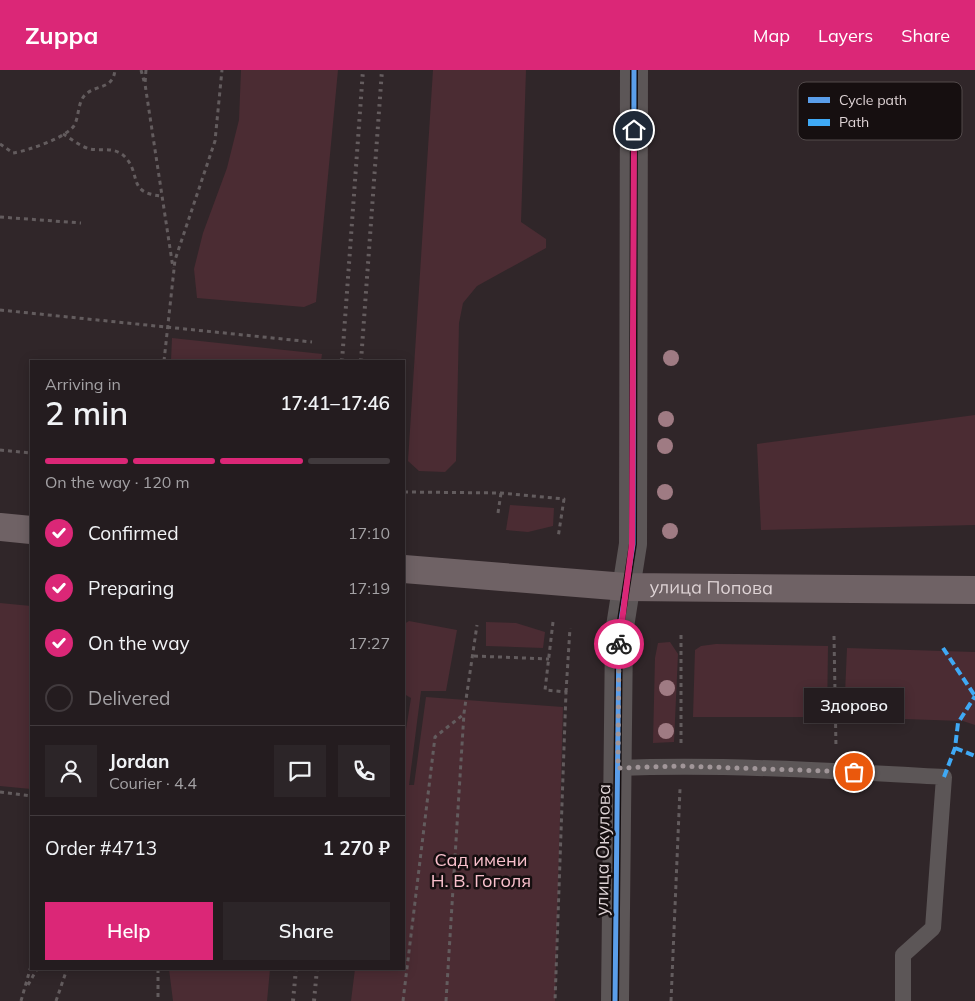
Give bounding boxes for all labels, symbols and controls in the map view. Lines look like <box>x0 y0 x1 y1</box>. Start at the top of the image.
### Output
text: Zuppa <box>25 20 98 50</box>
text: Map <box>753 24 790 47</box>
text: Layers <box>818 24 873 47</box>
text: Share <box>901 24 950 47</box>
legend <box>798 82 962 140</box>
text: Cycle path <box>839 91 907 109</box>
pin <box>613 109 655 151</box>
text: Path <box>839 113 869 131</box>
icon: home <box>620 116 648 144</box>
text: Arriving in <box>45 374 121 394</box>
text: 17:41–17:46 <box>280 391 390 415</box>
text: 2 min <box>45 393 128 433</box>
text: On the way · 120 m <box>45 472 190 492</box>
icon: check <box>45 519 73 547</box>
text: Confirmed <box>88 521 179 545</box>
text: 17:10 <box>348 523 390 543</box>
icon: check <box>45 574 73 602</box>
street label: улица Попова <box>649 575 773 599</box>
text: Preparing <box>88 576 174 600</box>
text: 17:19 <box>348 578 390 598</box>
courier <box>594 619 644 669</box>
icon: check <box>45 629 73 657</box>
icon: bike <box>605 630 633 658</box>
text: On the way <box>88 631 190 655</box>
text: 17:27 <box>348 633 390 653</box>
text: Delivered <box>88 686 170 710</box>
callout: Здорово <box>804 687 904 722</box>
text: Здорово <box>820 695 888 715</box>
button: person <box>45 745 97 797</box>
button: chat <box>274 745 326 797</box>
button: phone <box>338 745 390 797</box>
text: Jordan <box>109 749 169 773</box>
pin <box>833 751 875 793</box>
icon: bag <box>840 758 868 786</box>
text: Courier · 4.4 <box>109 773 197 793</box>
street label: улица Окулова <box>590 784 615 916</box>
text: Order #4713 <box>45 836 157 860</box>
text: 1 270 ₽ <box>323 836 390 860</box>
park label: Сад имени Н. В. Гоголя <box>431 848 531 892</box>
button: Help <box>45 902 213 960</box>
button: Share <box>223 902 390 960</box>

